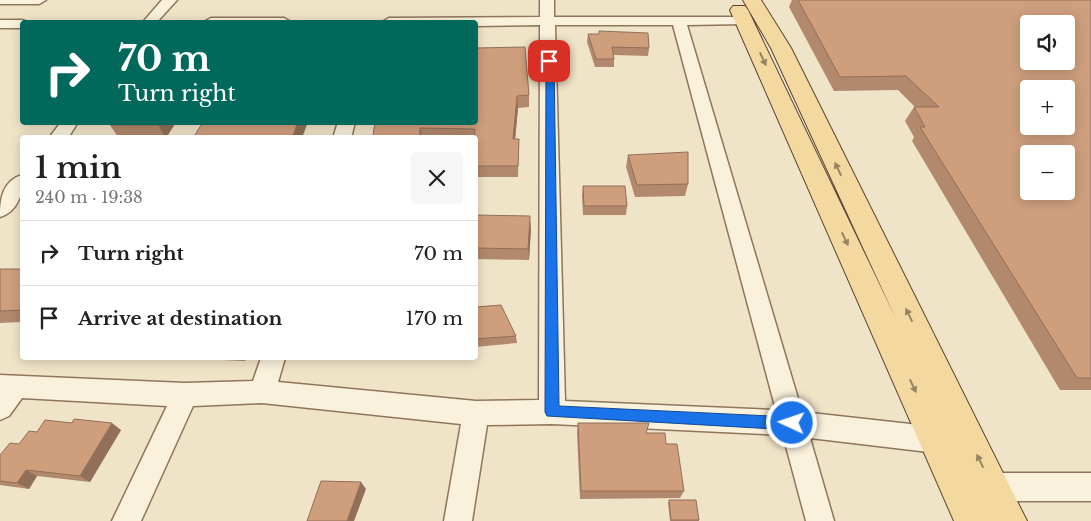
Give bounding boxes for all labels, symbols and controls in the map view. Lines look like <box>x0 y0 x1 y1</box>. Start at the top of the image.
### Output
map controls <box>1020 15 1075 200</box>
button: sound <box>1020 15 1075 70</box>
text: 70 m <box>118 37 211 80</box>
icon: right <box>35 40 100 105</box>
pin <box>528 40 570 82</box>
icon: arrive <box>535 47 563 75</box>
one-way arrow <box>759 52 767 66</box>
text: Turn right <box>118 80 236 107</box>
button: + <box>1020 80 1075 135</box>
button: − <box>1020 145 1075 200</box>
text: 1 min <box>35 149 121 186</box>
button: close <box>411 152 463 204</box>
one-way arrow <box>834 162 842 176</box>
text: 240 m · 19:38 <box>35 187 143 207</box>
one-way arrow <box>841 232 849 246</box>
icon: right <box>35 239 63 267</box>
text: Turn right <box>78 242 184 265</box>
text: 70 m <box>414 242 463 265</box>
icon: arrive <box>35 304 63 332</box>
text: Arrive at destination <box>78 307 282 330</box>
text: 170 m <box>406 307 463 330</box>
one-way arrow <box>904 308 912 322</box>
one-way arrow <box>909 379 917 393</box>
position arrow <box>765 396 817 448</box>
one-way arrow <box>975 454 983 468</box>

